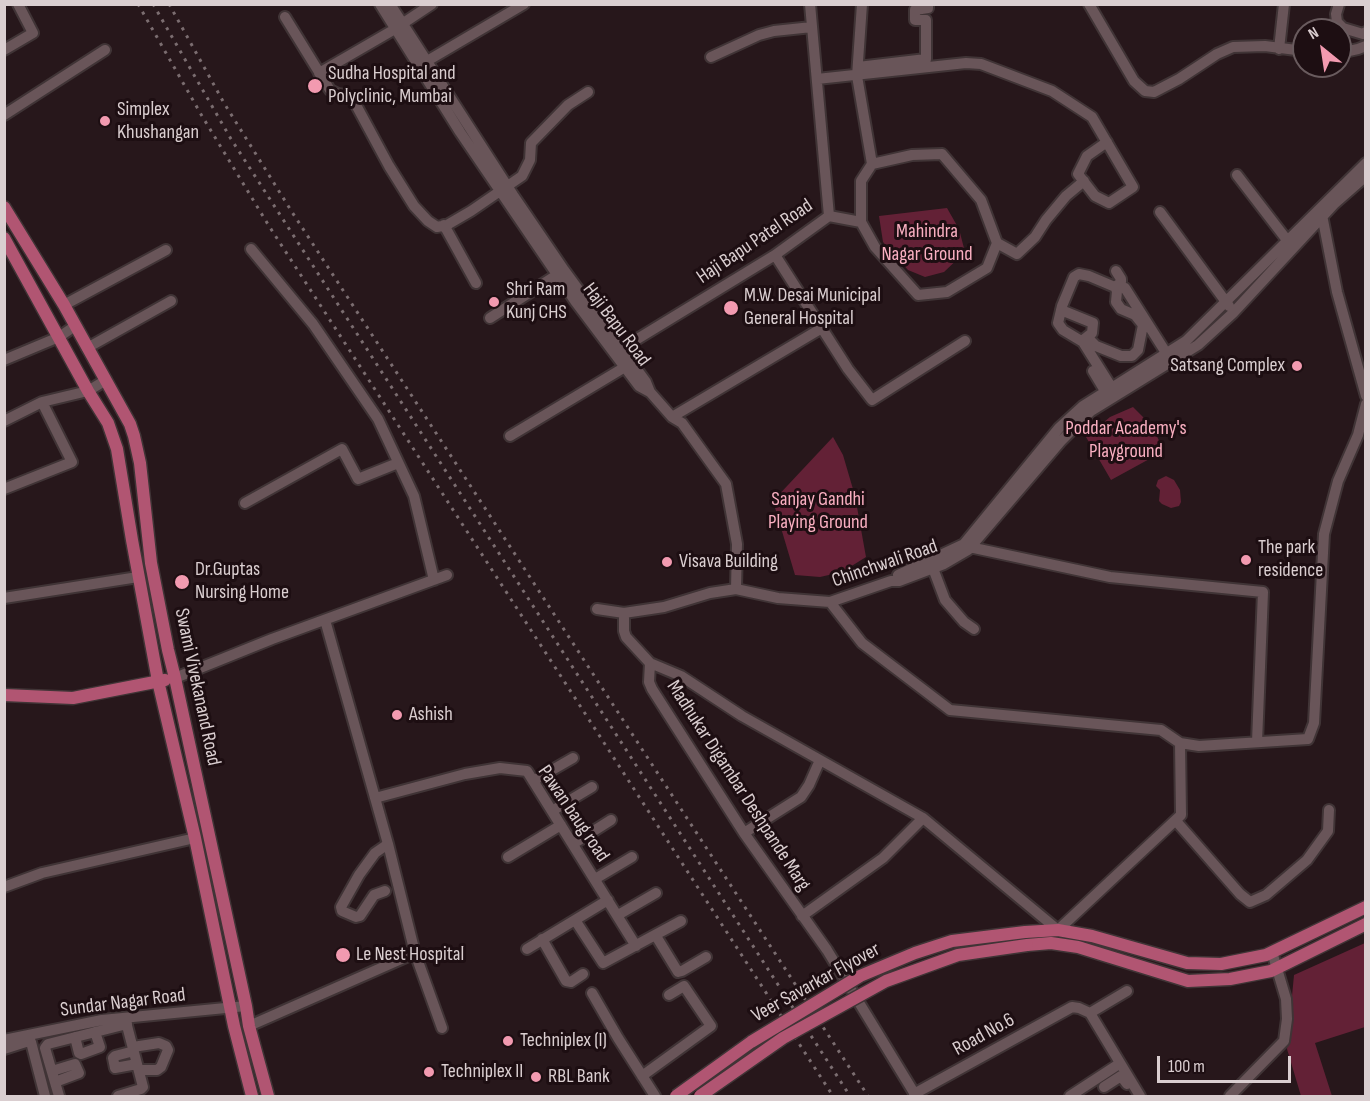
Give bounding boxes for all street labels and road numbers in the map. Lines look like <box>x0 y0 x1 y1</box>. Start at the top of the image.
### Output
street label: Haji Bapu Patel Road <box>692 194 818 290</box>
street label: Haji Bapu Road <box>577 279 655 371</box>
street label: Chinchwali Road <box>829 535 941 593</box>
street label: Swami Vivekanand Road <box>169 606 225 768</box>
street label: Madhukar Digambar Deshpande Marg <box>661 676 815 896</box>
street label: Pawan baug road <box>532 761 614 867</box>
street label: Veer Savarkar Flyover <box>748 938 884 1028</box>
street label: Sundar Nagar Road <box>59 983 187 1023</box>
street label: Road No.6 <box>949 1008 1019 1062</box>

